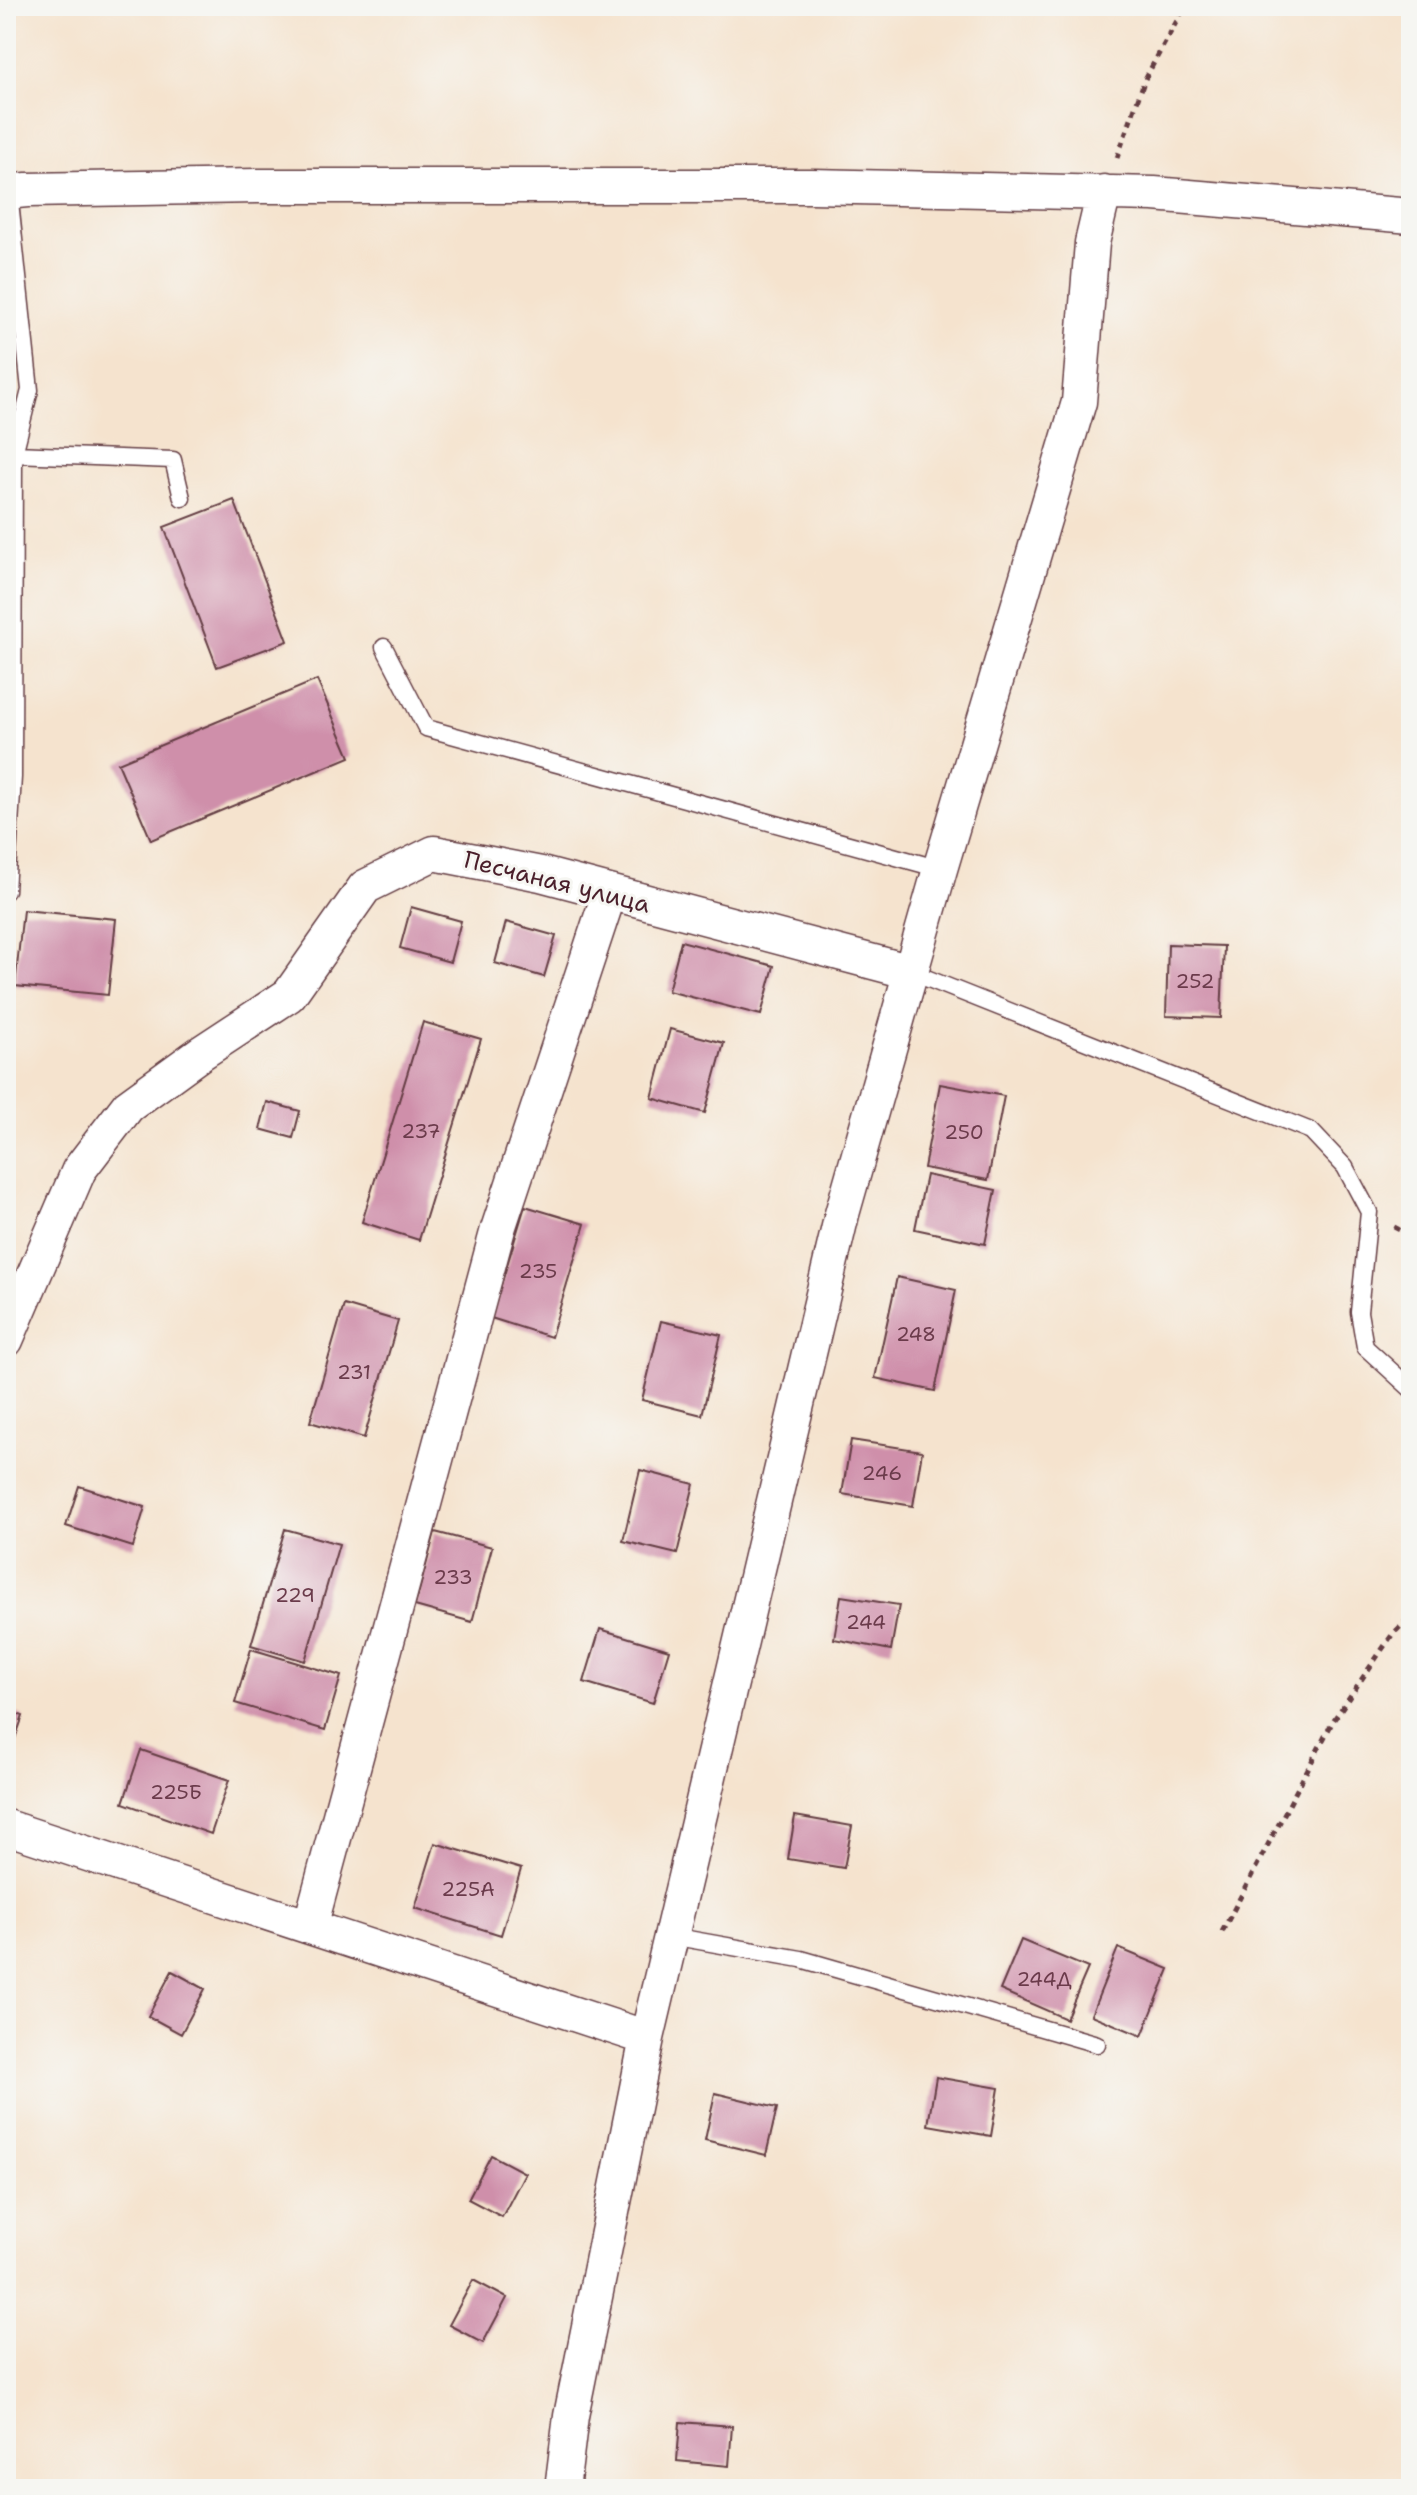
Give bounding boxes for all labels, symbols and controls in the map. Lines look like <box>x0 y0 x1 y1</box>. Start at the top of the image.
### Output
street label: Песчаная улица <box>460 843 654 921</box>
house number: 252 <box>1176 968 1214 994</box>
house number: 237 <box>401 1118 441 1144</box>
house number: 250 <box>944 1119 984 1145</box>
house number: 235 <box>519 1258 557 1284</box>
house number: 248 <box>896 1321 936 1347</box>
house number: 231 <box>337 1359 371 1385</box>
house number: 246 <box>862 1460 902 1486</box>
house number: 233 <box>433 1564 473 1590</box>
house number: 229 <box>275 1582 315 1608</box>
house number: 244 <box>846 1609 886 1635</box>
house number: 225Б <box>150 1779 202 1805</box>
house number: 225А <box>441 1876 495 1902</box>
house number: 244Д <box>1016 1966 1072 1992</box>

